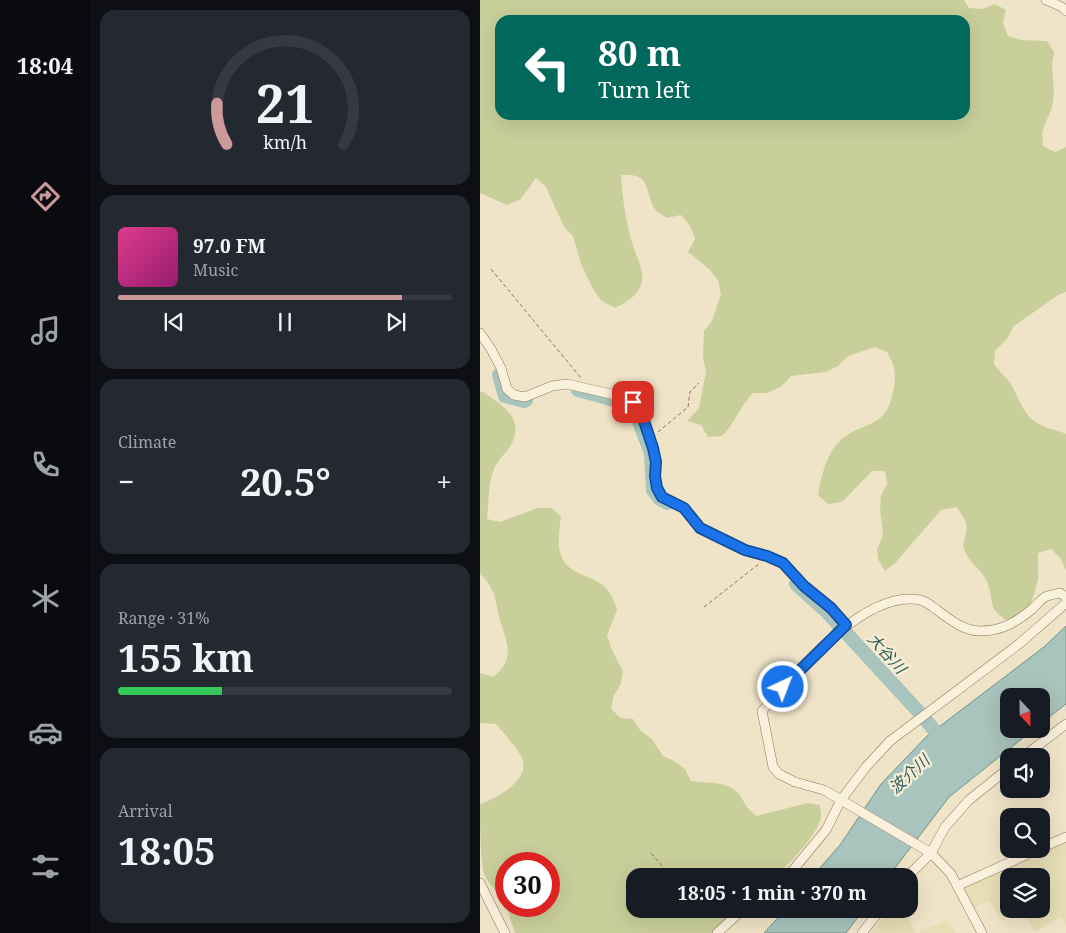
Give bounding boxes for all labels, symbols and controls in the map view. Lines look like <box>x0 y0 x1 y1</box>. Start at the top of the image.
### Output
text: 80 m <box>598 29 681 76</box>
icon: left <box>515 35 580 100</box>
text: 18:04 <box>17 50 73 80</box>
text: 21 <box>256 67 314 138</box>
text: Turn left <box>598 74 690 104</box>
text: km/h <box>263 130 307 154</box>
icon: directions <box>28 179 63 214</box>
text: 97.0 FM <box>193 233 266 259</box>
text: Music <box>193 259 238 281</box>
icon: previous <box>160 308 188 336</box>
icon: pause <box>271 308 299 336</box>
icon: next <box>382 308 410 336</box>
icon: music <box>28 313 63 348</box>
pin <box>612 381 654 423</box>
icon: arrive <box>619 388 647 416</box>
text: Climate <box>118 431 176 453</box>
icon: phone <box>28 447 63 482</box>
text: 20.5° <box>240 455 331 507</box>
text: − <box>118 462 134 500</box>
text: + <box>436 462 452 500</box>
icon: climate <box>28 581 63 616</box>
text: Range · 31% <box>118 607 210 629</box>
water label: 大谷川 <box>863 628 913 680</box>
text: 155 km <box>118 631 254 683</box>
position arrow <box>756 660 808 712</box>
north arrow <box>1000 688 1050 738</box>
map controls <box>1000 688 1050 918</box>
icon: car <box>28 715 63 750</box>
water label: 波介川 <box>884 748 936 798</box>
button: sound <box>1000 748 1050 798</box>
text: Arrival <box>118 800 173 822</box>
button: search <box>1000 808 1050 858</box>
text: 18:05 <box>118 824 215 876</box>
icon: filters <box>28 849 63 884</box>
speed limit sign: 30 <box>495 852 560 917</box>
button: layers <box>1000 868 1050 918</box>
text: 18:05 · 1 min · 370 m <box>677 880 867 906</box>

